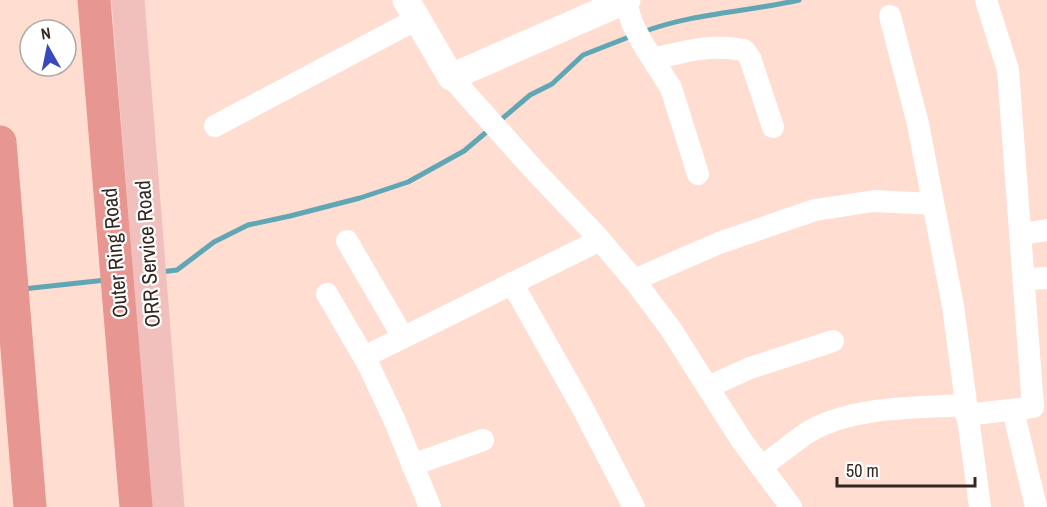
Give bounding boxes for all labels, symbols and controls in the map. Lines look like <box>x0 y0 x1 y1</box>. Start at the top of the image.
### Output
north arrow <box>18 18 78 78</box>
text: N <box>39 22 52 45</box>
street label: ORR Service Road <box>128 180 167 329</box>
street label: Outer Ring Road <box>94 187 135 319</box>
scale bar <box>837 450 975 488</box>
text: 50 m <box>846 458 879 483</box>

